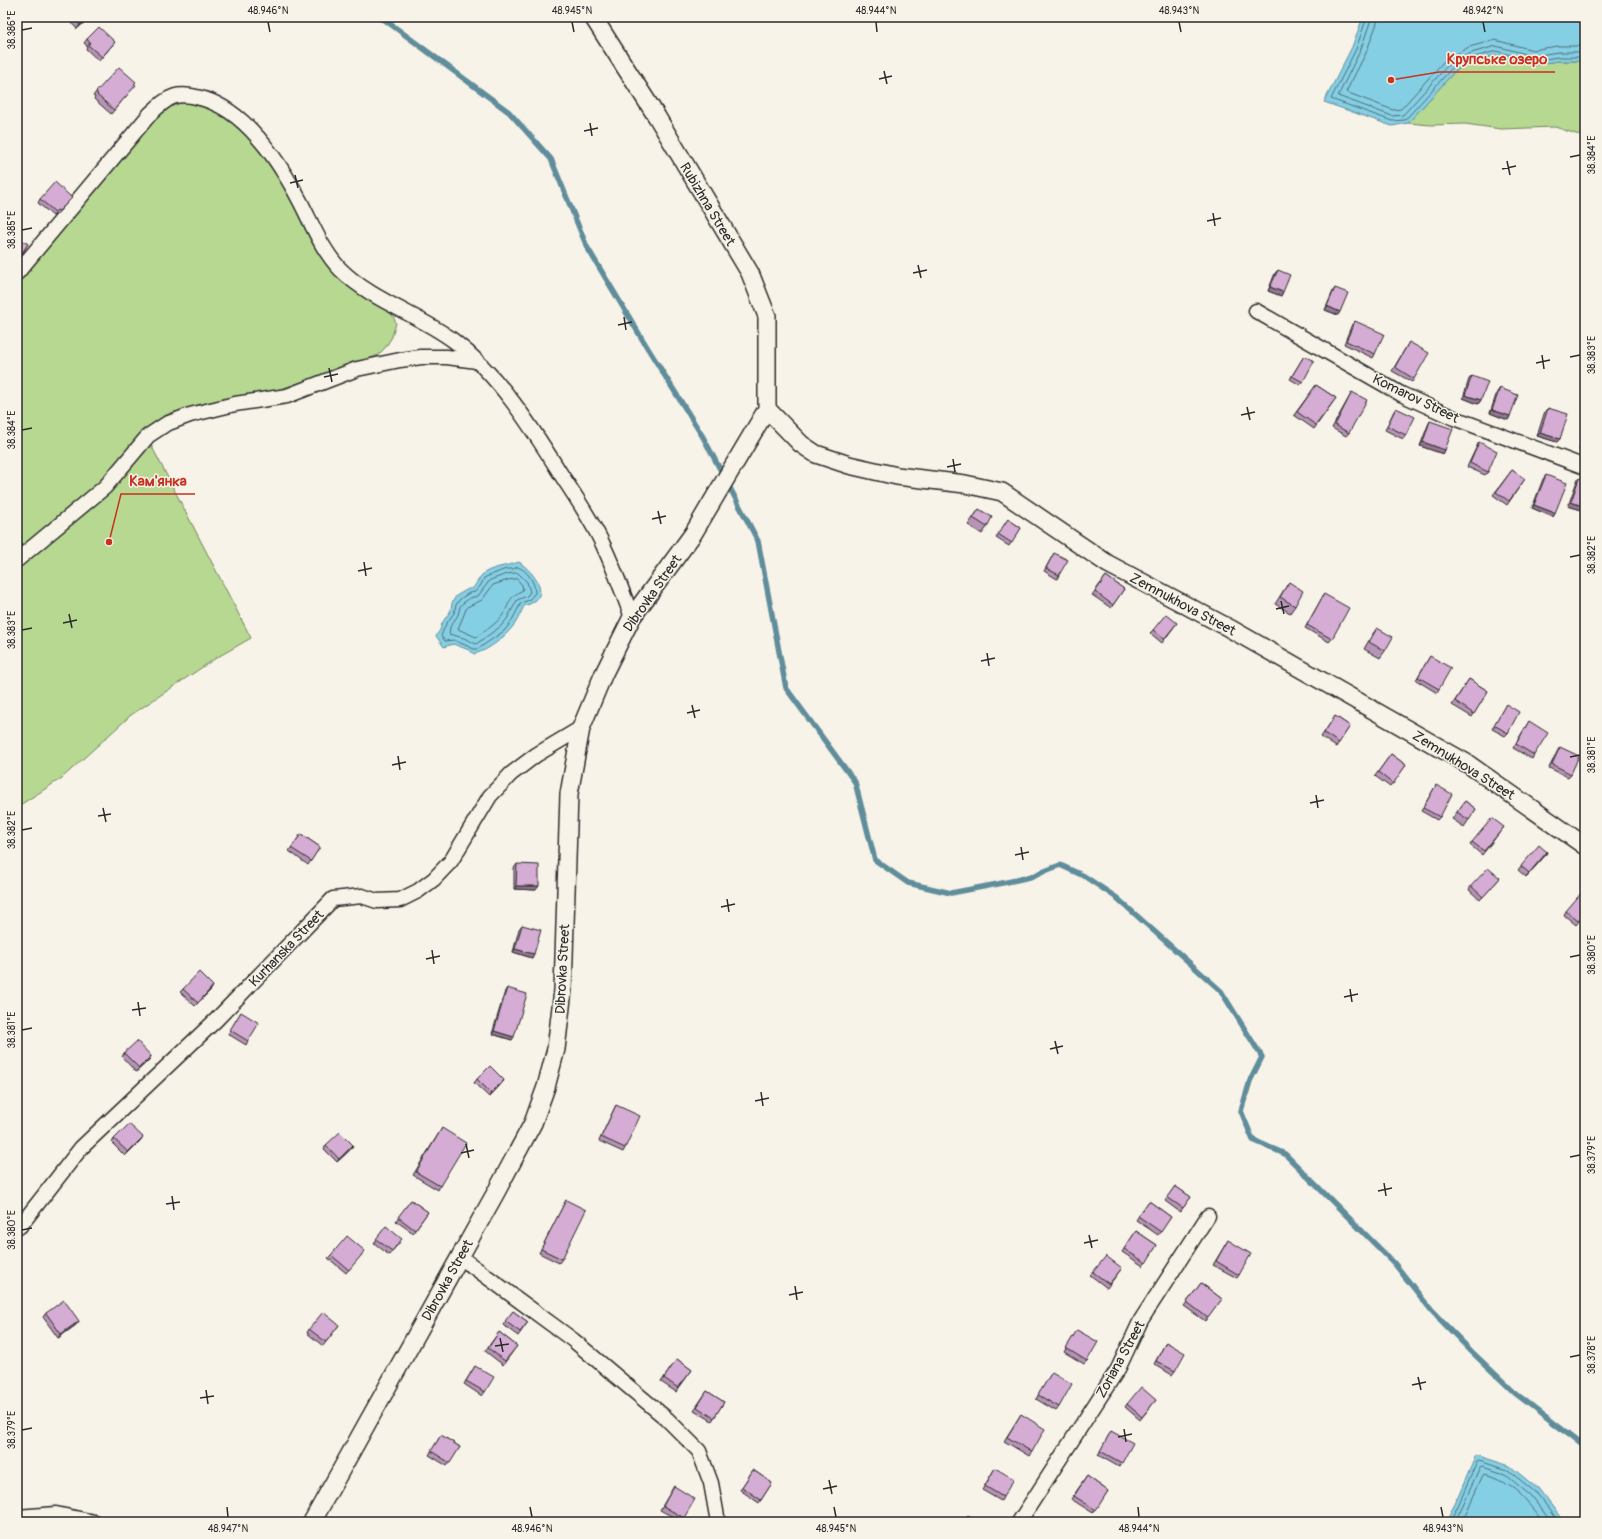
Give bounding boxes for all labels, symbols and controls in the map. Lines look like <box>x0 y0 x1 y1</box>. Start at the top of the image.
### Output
text: 48.946°N <box>248 5 289 17</box>
text: 48.945°N <box>552 5 593 17</box>
text: 48.944°N <box>856 5 897 17</box>
text: 48.943°N <box>1159 5 1200 17</box>
text: 48.942°N <box>1463 5 1504 17</box>
text: 38.386°E <box>6 11 18 49</box>
callout: Крупське озеро <box>1439 45 1555 72</box>
text: Крупське озеро <box>1447 50 1547 69</box>
text: 38.384°E <box>1586 136 1598 174</box>
street label: Rubizhna Street <box>676 160 739 249</box>
text: 38.385°E <box>6 211 18 249</box>
text: 38.383°E <box>1586 336 1598 374</box>
street label: Komarov Street <box>1370 370 1462 427</box>
text: 38.384°E <box>6 411 18 449</box>
callout: Кам'янка <box>121 467 195 494</box>
text: Кам'янка <box>129 472 187 491</box>
text: 38.382°E <box>1586 536 1598 574</box>
street label: Dibrovka Street <box>620 551 685 635</box>
street label: Zemnukhova Street <box>1127 569 1239 640</box>
text: 38.383°E <box>6 611 18 649</box>
street label: Zemnukhova Street <box>1409 727 1518 804</box>
text: 38.381°E <box>1586 737 1598 773</box>
text: 38.382°E <box>6 811 18 849</box>
street label: Kurhanska Street <box>245 906 328 990</box>
street label: Dibrovka Street <box>552 923 573 1014</box>
text: 38.380°E <box>1586 935 1598 975</box>
text: 38.381°E <box>6 1012 18 1048</box>
text: 38.379°E <box>1586 1136 1598 1174</box>
text: 38.380°E <box>6 1210 18 1250</box>
street label: Dibrovka Street <box>418 1236 477 1324</box>
street label: Zoriana Street <box>1092 1317 1149 1401</box>
text: 38.378°E <box>1586 1336 1598 1374</box>
text: 38.379°E <box>6 1411 18 1449</box>
text: 48.947°N <box>208 1523 248 1535</box>
text: 48.946°N <box>512 1523 553 1535</box>
text: 48.945°N <box>816 1523 857 1535</box>
text: 48.944°N <box>1119 1523 1160 1535</box>
text: 48.943°N <box>1423 1523 1464 1535</box>

